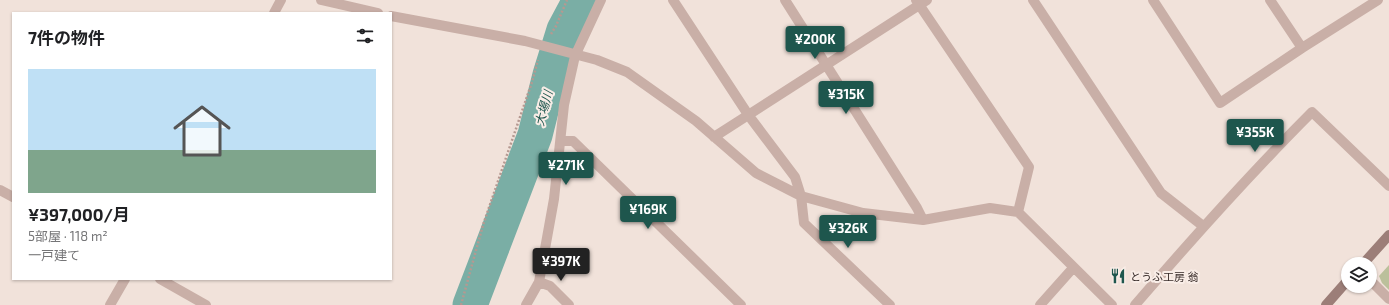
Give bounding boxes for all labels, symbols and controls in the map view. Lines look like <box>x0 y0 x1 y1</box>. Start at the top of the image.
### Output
icon: filters <box>354 25 376 47</box>
pin: ¥200K <box>787 26 843 60</box>
text: 7件の物件 <box>28 27 105 47</box>
text: ¥200K <box>795 31 835 47</box>
pin: ¥315K <box>818 81 874 115</box>
text: ¥315K <box>827 86 865 102</box>
water label: 大場川 <box>532 87 555 127</box>
icon: home <box>166 95 238 167</box>
pin: ¥355K <box>1227 119 1283 153</box>
text: ¥355K <box>1236 124 1274 140</box>
pin: ¥271K <box>538 152 594 186</box>
text: ¥271K <box>548 157 584 173</box>
pin: ¥169K <box>620 196 676 230</box>
text: ¥169K <box>629 201 667 217</box>
text: ¥397,000/月 <box>28 204 130 224</box>
pin: ¥326K <box>820 215 876 249</box>
text: ¥326K <box>828 220 868 236</box>
text: 5部屋 · 118 m² <box>28 228 108 244</box>
text: 一戸建て <box>28 247 80 263</box>
pin: ¥397K <box>533 248 589 282</box>
text: ¥397K <box>542 253 580 269</box>
map controls <box>1341 257 1377 293</box>
button: layers <box>1341 257 1377 293</box>
restaurant icon: とうふ工房 翁 <box>1109 267 1127 285</box>
place label: とうふ工房 翁 <box>1130 270 1198 283</box>

